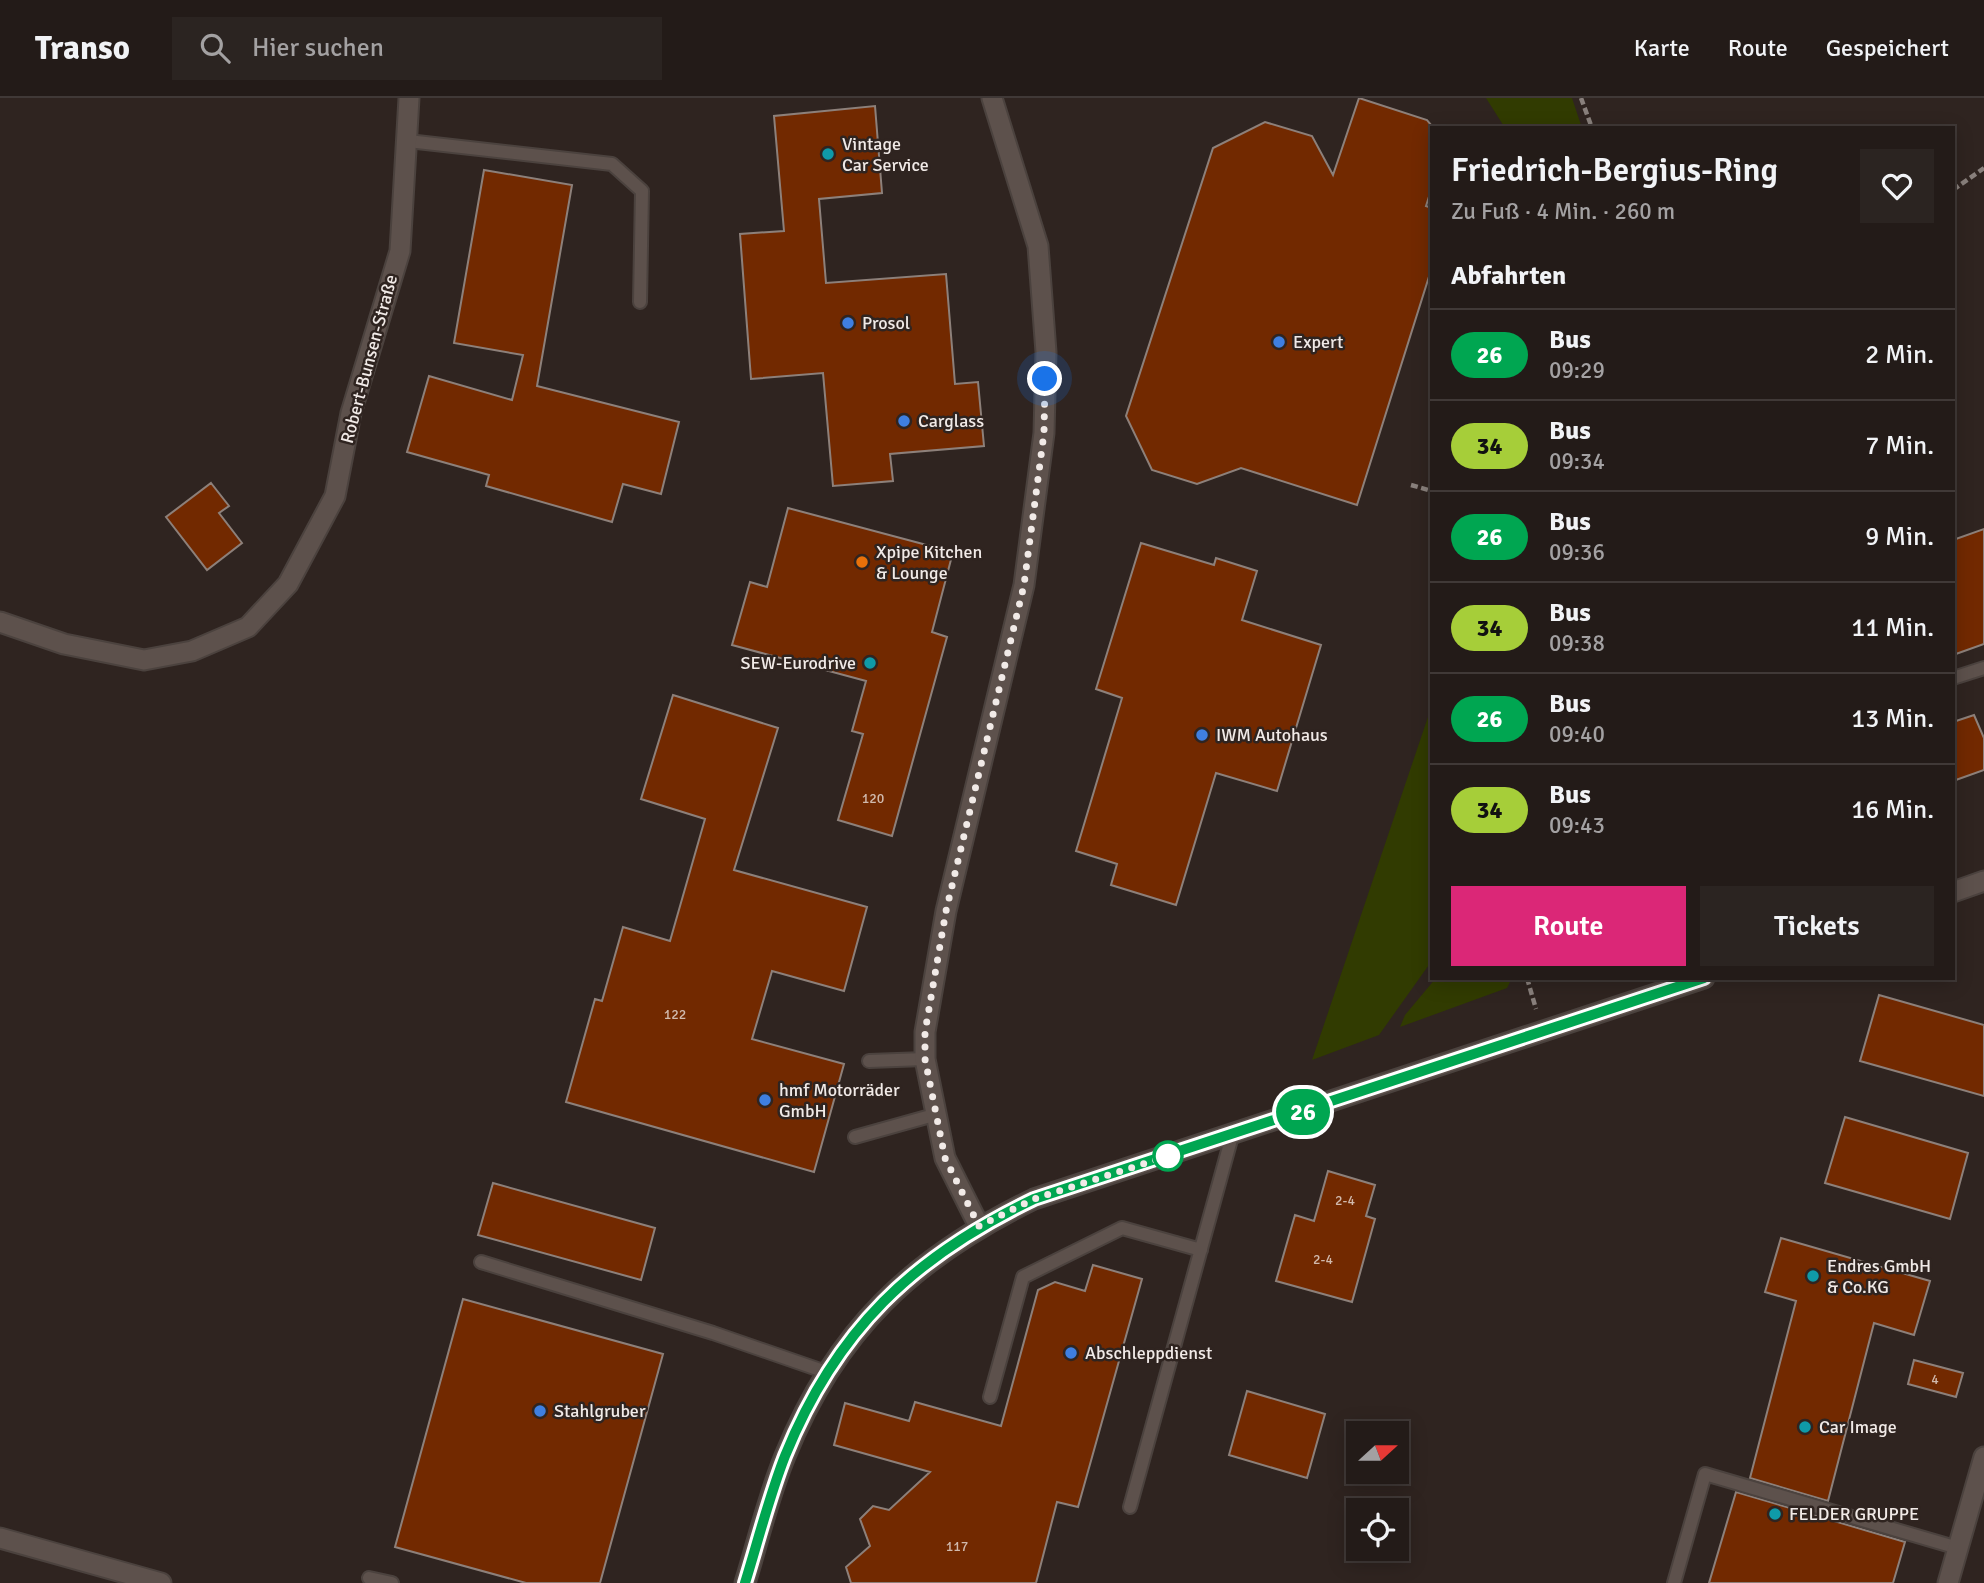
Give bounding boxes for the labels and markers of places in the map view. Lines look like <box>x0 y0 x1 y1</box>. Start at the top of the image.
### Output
place label: Vintage Car Service <box>842 133 929 176</box>
marker: Vintage Car Service <box>820 146 836 162</box>
place label: Prosol <box>862 312 910 334</box>
marker: Prosol <box>840 315 856 331</box>
place label: Expert <box>1293 331 1343 353</box>
marker: Expert <box>1271 334 1287 350</box>
place label: Carglass <box>918 410 984 432</box>
marker: Carglass <box>896 413 912 429</box>
place label: Xpipe Kitchen & Lounge <box>876 541 982 584</box>
marker: Xpipe Kitchen & Lounge <box>854 554 870 570</box>
place label: SEW-Eurodrive <box>741 652 856 674</box>
marker: SEW-Eurodrive <box>862 655 878 671</box>
place label: IWM Autohaus <box>1216 724 1328 746</box>
marker: IWM Autohaus <box>1194 727 1210 743</box>
place label: hmf Motorräder GmbH <box>779 1079 900 1122</box>
marker: hmf Motorräder GmbH <box>757 1092 773 1108</box>
unlabelled marker <box>1153 1141 1183 1171</box>
place label: Endres GmbH & Co.KG <box>1827 1255 1931 1298</box>
marker: Endres GmbH & Co.KG <box>1805 1268 1821 1284</box>
place label: Abschleppdienst <box>1085 1342 1212 1364</box>
marker: Abschleppdienst <box>1063 1345 1079 1361</box>
place label: Stahlgruber <box>554 1400 646 1422</box>
marker: Stahlgruber <box>532 1403 548 1419</box>
place label: Car Image <box>1819 1416 1897 1438</box>
marker: Car Image <box>1797 1419 1813 1435</box>
place label: FELDER GRUPPE <box>1789 1503 1919 1525</box>
marker: FELDER GRUPPE <box>1767 1506 1783 1522</box>

